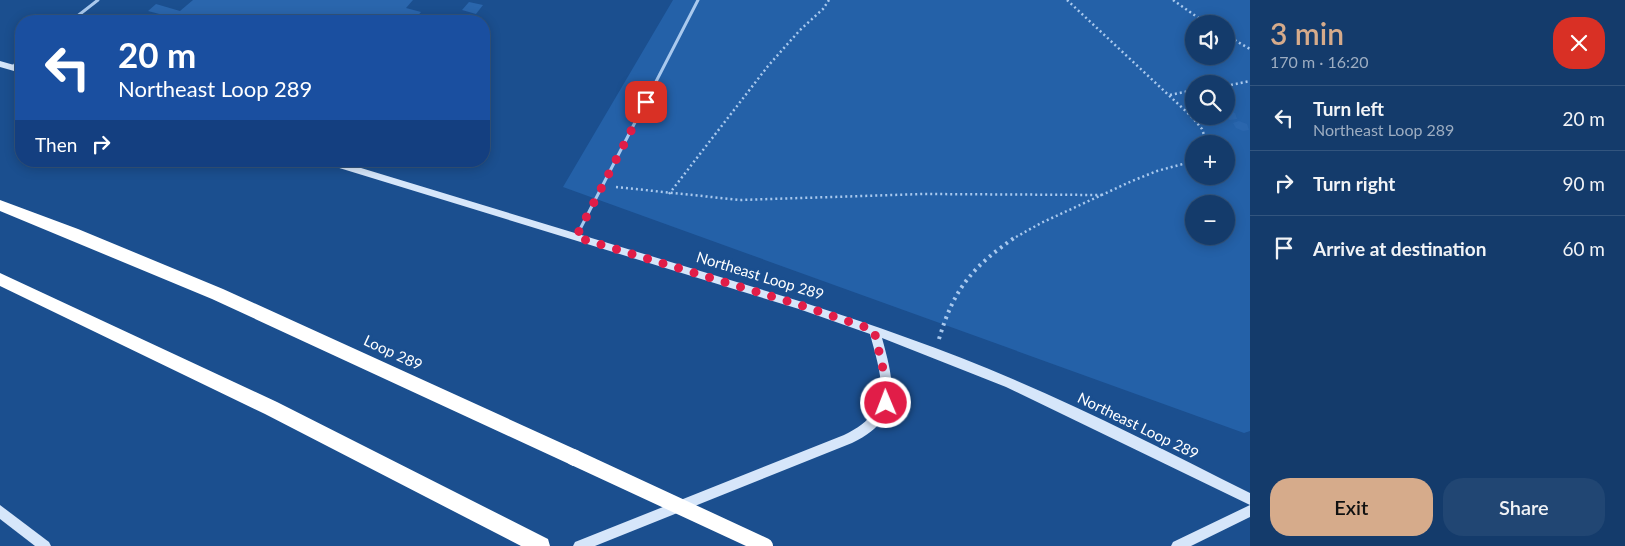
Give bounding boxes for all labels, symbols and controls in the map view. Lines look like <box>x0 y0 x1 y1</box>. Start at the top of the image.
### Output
map controls <box>1185 15 1235 245</box>
button: sound <box>1185 15 1235 65</box>
text: 3 min <box>1270 15 1344 51</box>
button: close <box>1553 17 1605 69</box>
text: 20 m <box>118 33 196 75</box>
icon: left <box>35 35 100 100</box>
text: 170 m · 16:20 <box>1270 52 1369 71</box>
text: Northeast Loop 289 <box>118 75 312 102</box>
button: search <box>1185 75 1235 125</box>
pin <box>625 81 667 123</box>
icon: arrive <box>632 88 660 116</box>
text: Turn left <box>1313 97 1384 120</box>
icon: left <box>1270 104 1298 132</box>
text: 20 m <box>1562 107 1605 130</box>
text: Northeast Loop 289 <box>1313 120 1454 139</box>
icon: right <box>87 130 115 158</box>
text: Then <box>35 133 77 156</box>
button: + <box>1185 135 1235 185</box>
icon: right <box>1270 169 1298 197</box>
text: Turn right <box>1313 172 1395 195</box>
text: 90 m <box>1562 172 1605 195</box>
button: − <box>1185 195 1235 245</box>
icon: arrive <box>1270 234 1298 262</box>
text: Arrive at destination <box>1313 237 1486 260</box>
text: 60 m <box>1562 237 1605 260</box>
street label: Northeast Loop 289 <box>694 247 826 303</box>
street label: Loop 289 <box>361 331 426 373</box>
position arrow <box>859 376 911 428</box>
street label: Northeast Loop 289 <box>1075 388 1202 462</box>
button: Exit <box>1270 478 1433 536</box>
button: Share <box>1443 478 1605 536</box>

